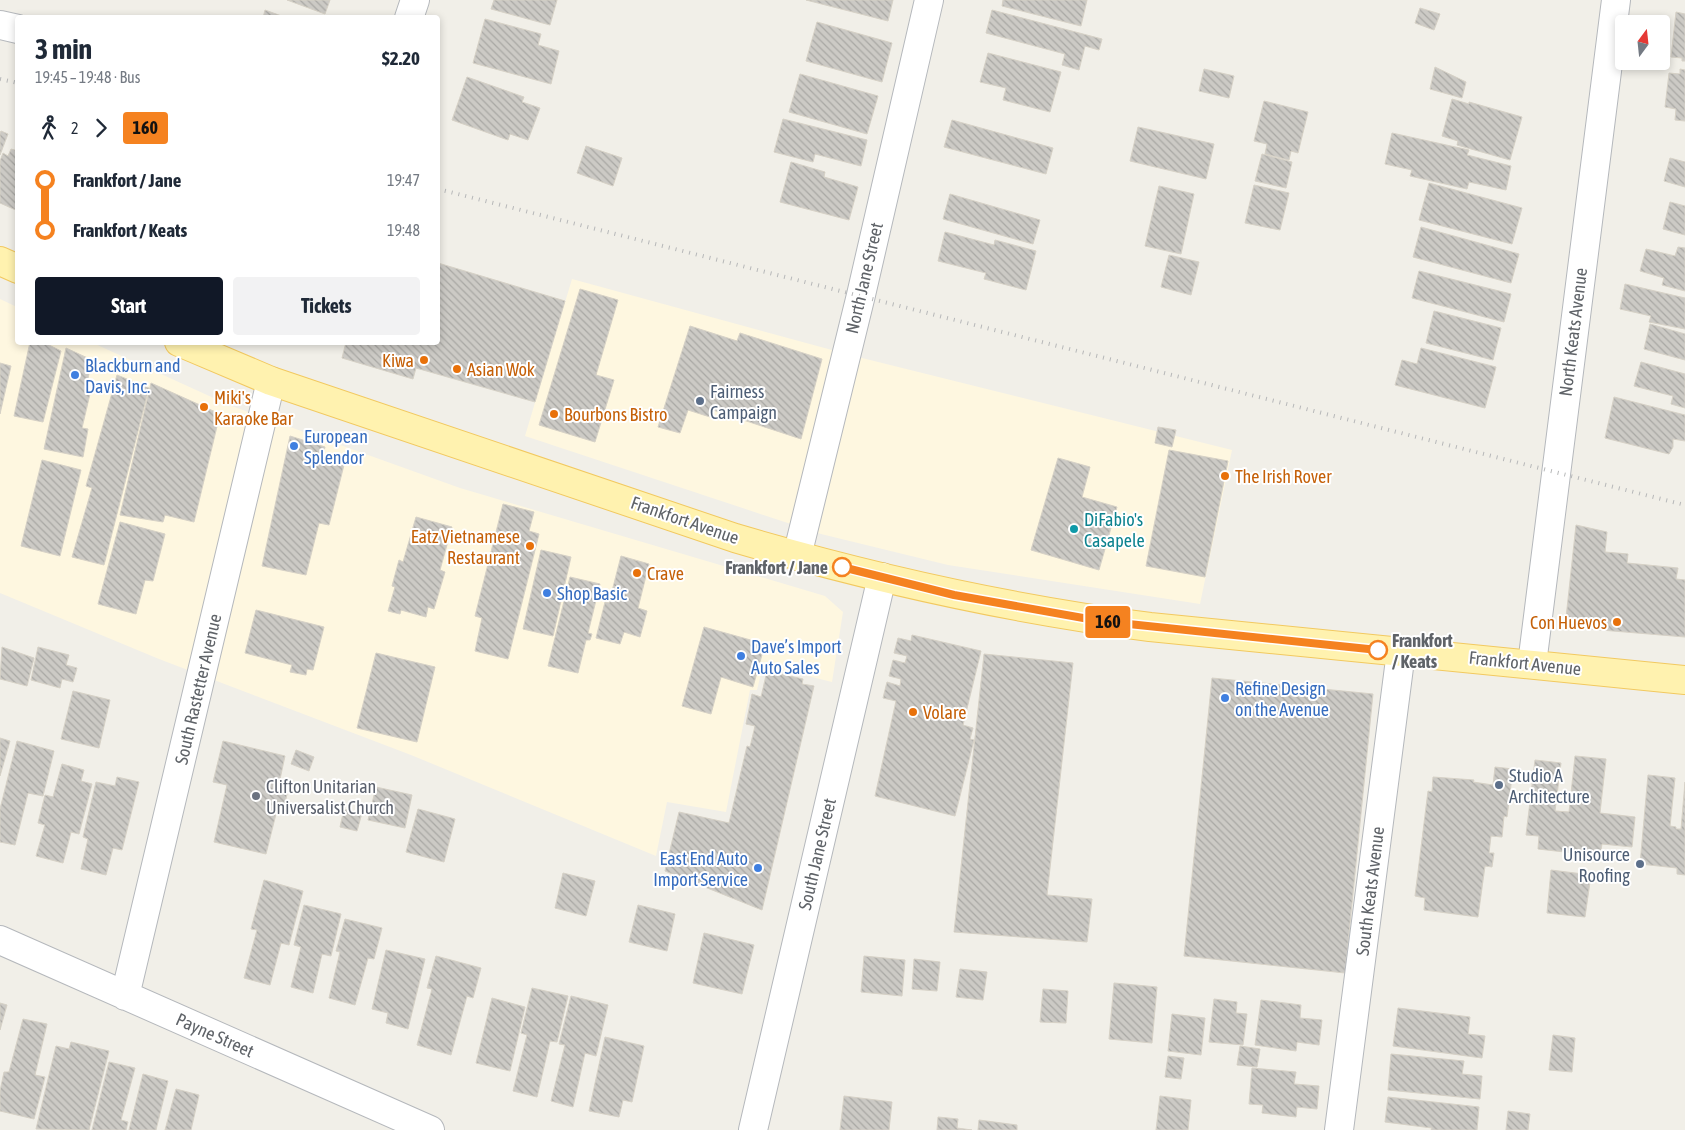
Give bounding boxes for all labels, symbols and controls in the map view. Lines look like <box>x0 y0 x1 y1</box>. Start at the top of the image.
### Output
north arrow <box>1615 15 1670 70</box>
map controls <box>1615 15 1670 70</box>
text: 3 min <box>35 33 92 65</box>
text: $2.20 <box>382 47 420 69</box>
text: 19:45 – 19:48 · Bus <box>35 68 140 86</box>
icon: walk <box>35 114 63 142</box>
icon: forward <box>87 114 115 142</box>
text: 160 <box>133 117 158 138</box>
text: 2 <box>71 119 79 137</box>
text: Frankfort / Jane <box>73 169 181 191</box>
text: 19:47 <box>387 171 420 189</box>
text: Frankfort / Keats <box>73 219 187 241</box>
street label: North Jane Street <box>841 220 887 336</box>
text: 19:48 <box>387 221 420 239</box>
street label: North Keats Avenue <box>1555 266 1591 398</box>
button: Start <box>35 277 223 335</box>
button: Tickets <box>233 277 420 335</box>
place label: Kiwa <box>382 350 414 371</box>
marker: Kiwa <box>418 354 430 366</box>
place label: Blackburn and Davis, Inc. <box>85 355 181 397</box>
place label: Asian Wok <box>467 359 535 380</box>
marker: Asian Wok <box>451 363 463 375</box>
marker: Blackburn and Davis, Inc. <box>69 369 81 381</box>
place label: Fairness Campaign <box>710 381 777 423</box>
place label: Miki's Karaoke Bar <box>214 387 294 429</box>
marker: Fairness Campaign <box>694 395 706 407</box>
marker: Miki's Karaoke Bar <box>198 401 210 413</box>
place label: Bourbons Bistro <box>564 404 668 425</box>
marker: Bourbons Bistro <box>548 408 560 420</box>
place label: European Splendor <box>304 426 368 468</box>
marker: European Splendor <box>288 440 300 452</box>
place label: The Irish Rover <box>1235 466 1332 487</box>
marker: The Irish Rover <box>1219 470 1231 482</box>
street label: Frankfort Avenue <box>628 492 742 548</box>
place label: DiFabio's Casapele <box>1084 509 1145 551</box>
marker: DiFabio's Casapele <box>1068 523 1080 535</box>
place label: Eatz Vietnamese Restaurant <box>411 526 520 568</box>
marker: Eatz Vietnamese Restaurant <box>524 540 536 552</box>
place label: Frankfort / Jane <box>725 557 828 578</box>
marker: Frankfort / Jane <box>832 557 852 577</box>
place label: Crave <box>647 563 684 584</box>
marker: Crave <box>631 567 643 579</box>
place label: Shop Basic <box>557 583 627 604</box>
marker: Shop Basic <box>541 587 553 599</box>
line badge: 160 <box>1079 606 1137 638</box>
text: 160 <box>1095 611 1121 632</box>
street label: South Rastetter Avenue <box>170 612 226 766</box>
place label: Con Huevos <box>1530 612 1607 633</box>
marker: Con Huevos <box>1611 616 1623 628</box>
place label: Frankfort / Keats <box>1392 630 1453 672</box>
place label: Dave’s Import Auto Sales <box>751 636 842 678</box>
marker: Frankfort / Keats <box>1368 640 1388 660</box>
street label: Frankfort Avenue <box>1468 647 1582 679</box>
marker: Dave’s Import Auto Sales <box>735 650 747 662</box>
place label: Refine Design on the Avenue <box>1235 678 1329 720</box>
marker: Refine Design on the Avenue <box>1219 692 1231 704</box>
place label: Volare <box>923 702 966 723</box>
marker: Volare <box>907 706 919 718</box>
place label: Studio A Architecture <box>1509 765 1590 807</box>
place label: Clifton Unitarian Universalist Church <box>266 776 394 818</box>
marker: Studio A Architecture <box>1493 779 1505 791</box>
marker: Clifton Unitarian Universalist Church <box>250 790 262 802</box>
street label: South Jane Street <box>794 796 840 912</box>
street label: South Keats Avenue <box>1352 825 1388 957</box>
place label: Unisource Roofing <box>1563 844 1630 886</box>
place label: East End Auto Import Service <box>653 848 748 890</box>
marker: Unisource Roofing <box>1634 858 1646 870</box>
marker: East End Auto Import Service <box>752 862 764 874</box>
street label: Payne Street <box>173 1009 257 1061</box>

